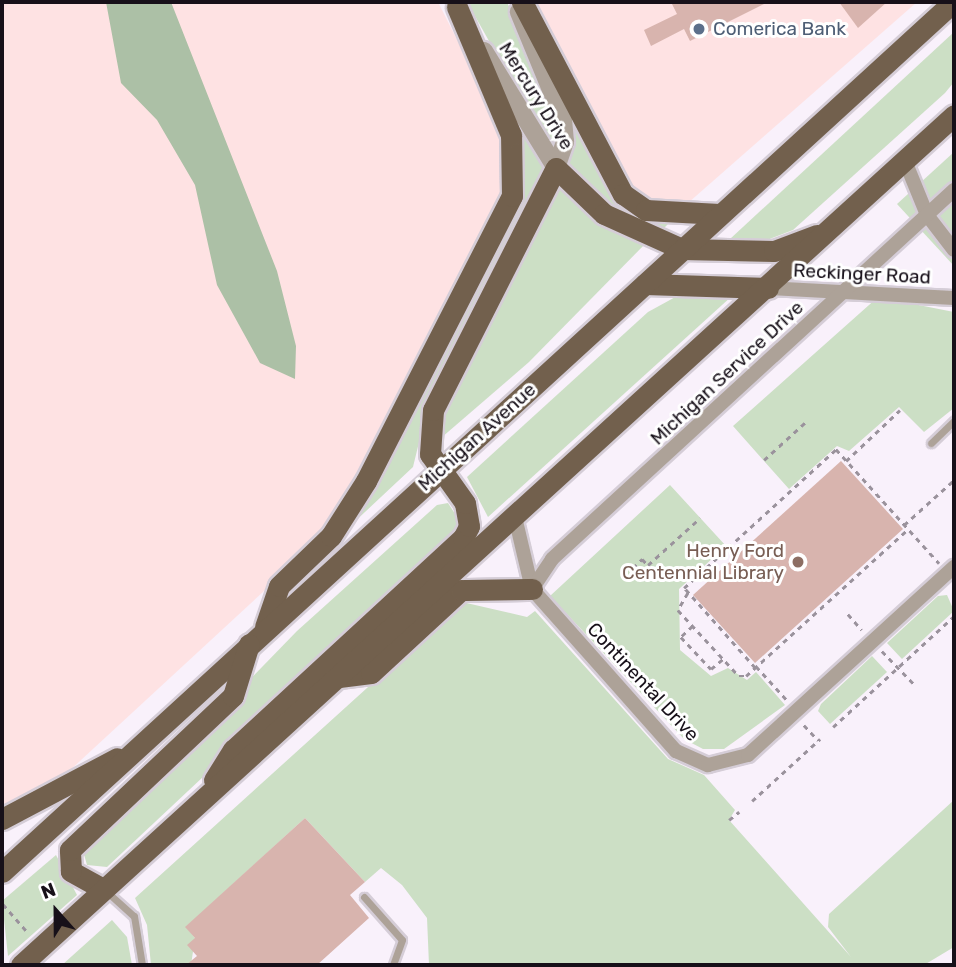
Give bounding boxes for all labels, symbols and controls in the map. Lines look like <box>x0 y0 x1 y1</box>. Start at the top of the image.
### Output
place label: Comerica Bank <box>713 18 846 40</box>
marker: Comerica Bank <box>691 21 707 37</box>
street label: Mercury Drive <box>494 38 578 154</box>
street label: Reckinger Road <box>792 259 932 289</box>
street label: Michigan Service Drive <box>646 296 808 450</box>
street label: Michigan Avenue <box>413 378 541 496</box>
place label: Henry Ford Centennial Library <box>622 540 784 584</box>
marker: Henry Ford Centennial Library <box>790 554 806 570</box>
street label: Continental Drive <box>582 618 704 746</box>
north arrow <box>21 876 91 946</box>
text: N <box>38 878 59 904</box>

